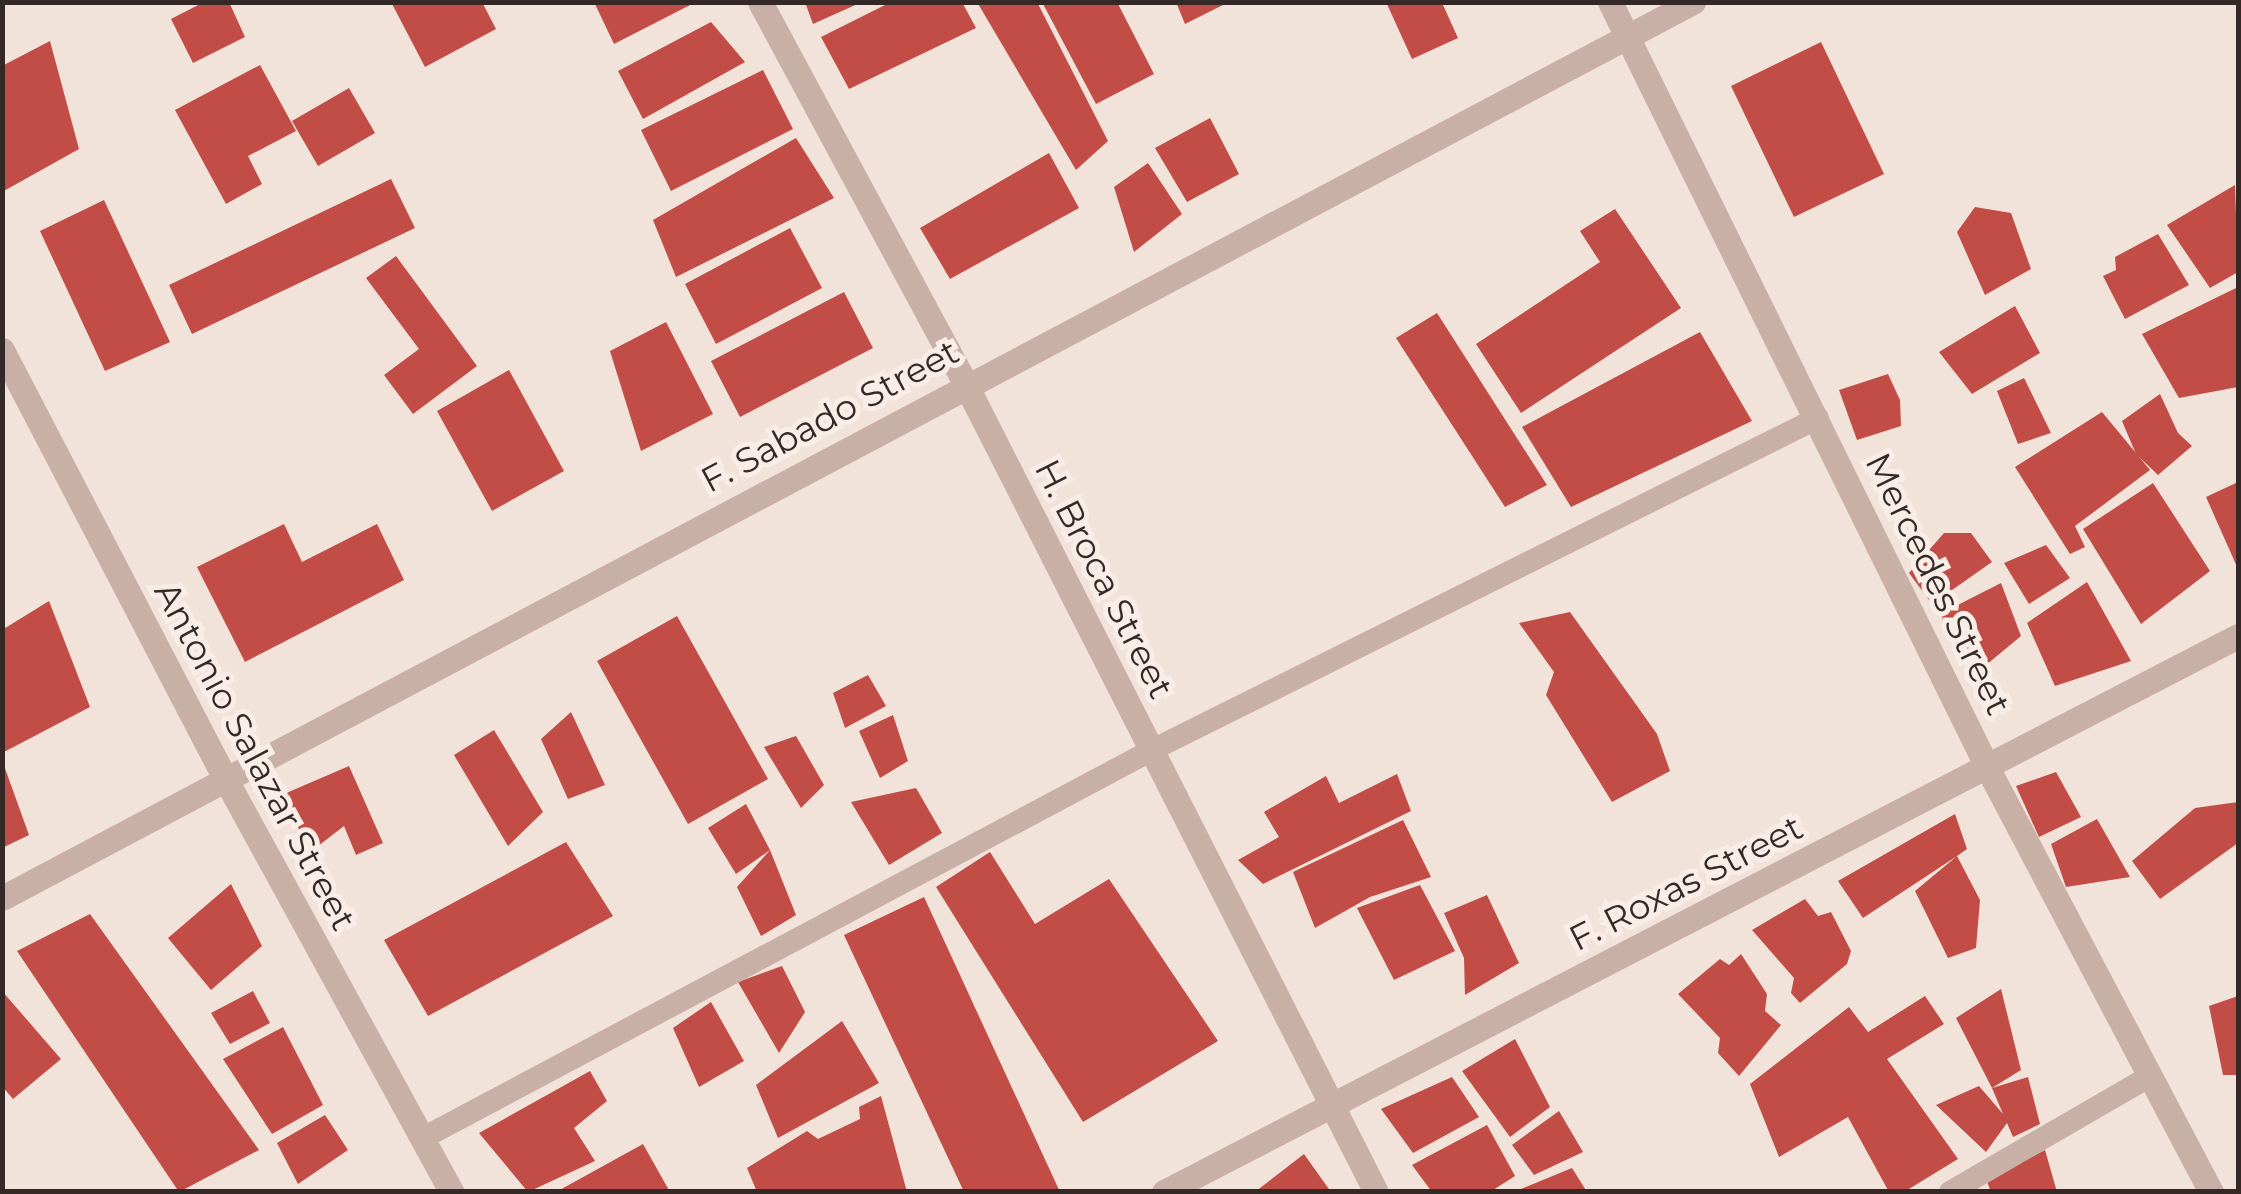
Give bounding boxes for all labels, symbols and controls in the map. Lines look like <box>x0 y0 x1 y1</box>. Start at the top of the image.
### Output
street label: F. Sabado Street <box>694 330 966 502</box>
street label: Mercedes Street <box>1857 446 2019 722</box>
street label: H. Broca Street <box>1026 453 1182 705</box>
street label: Antonio Salazar Street <box>145 575 365 937</box>
street label: F. Roxas Street <box>1562 806 1810 960</box>

